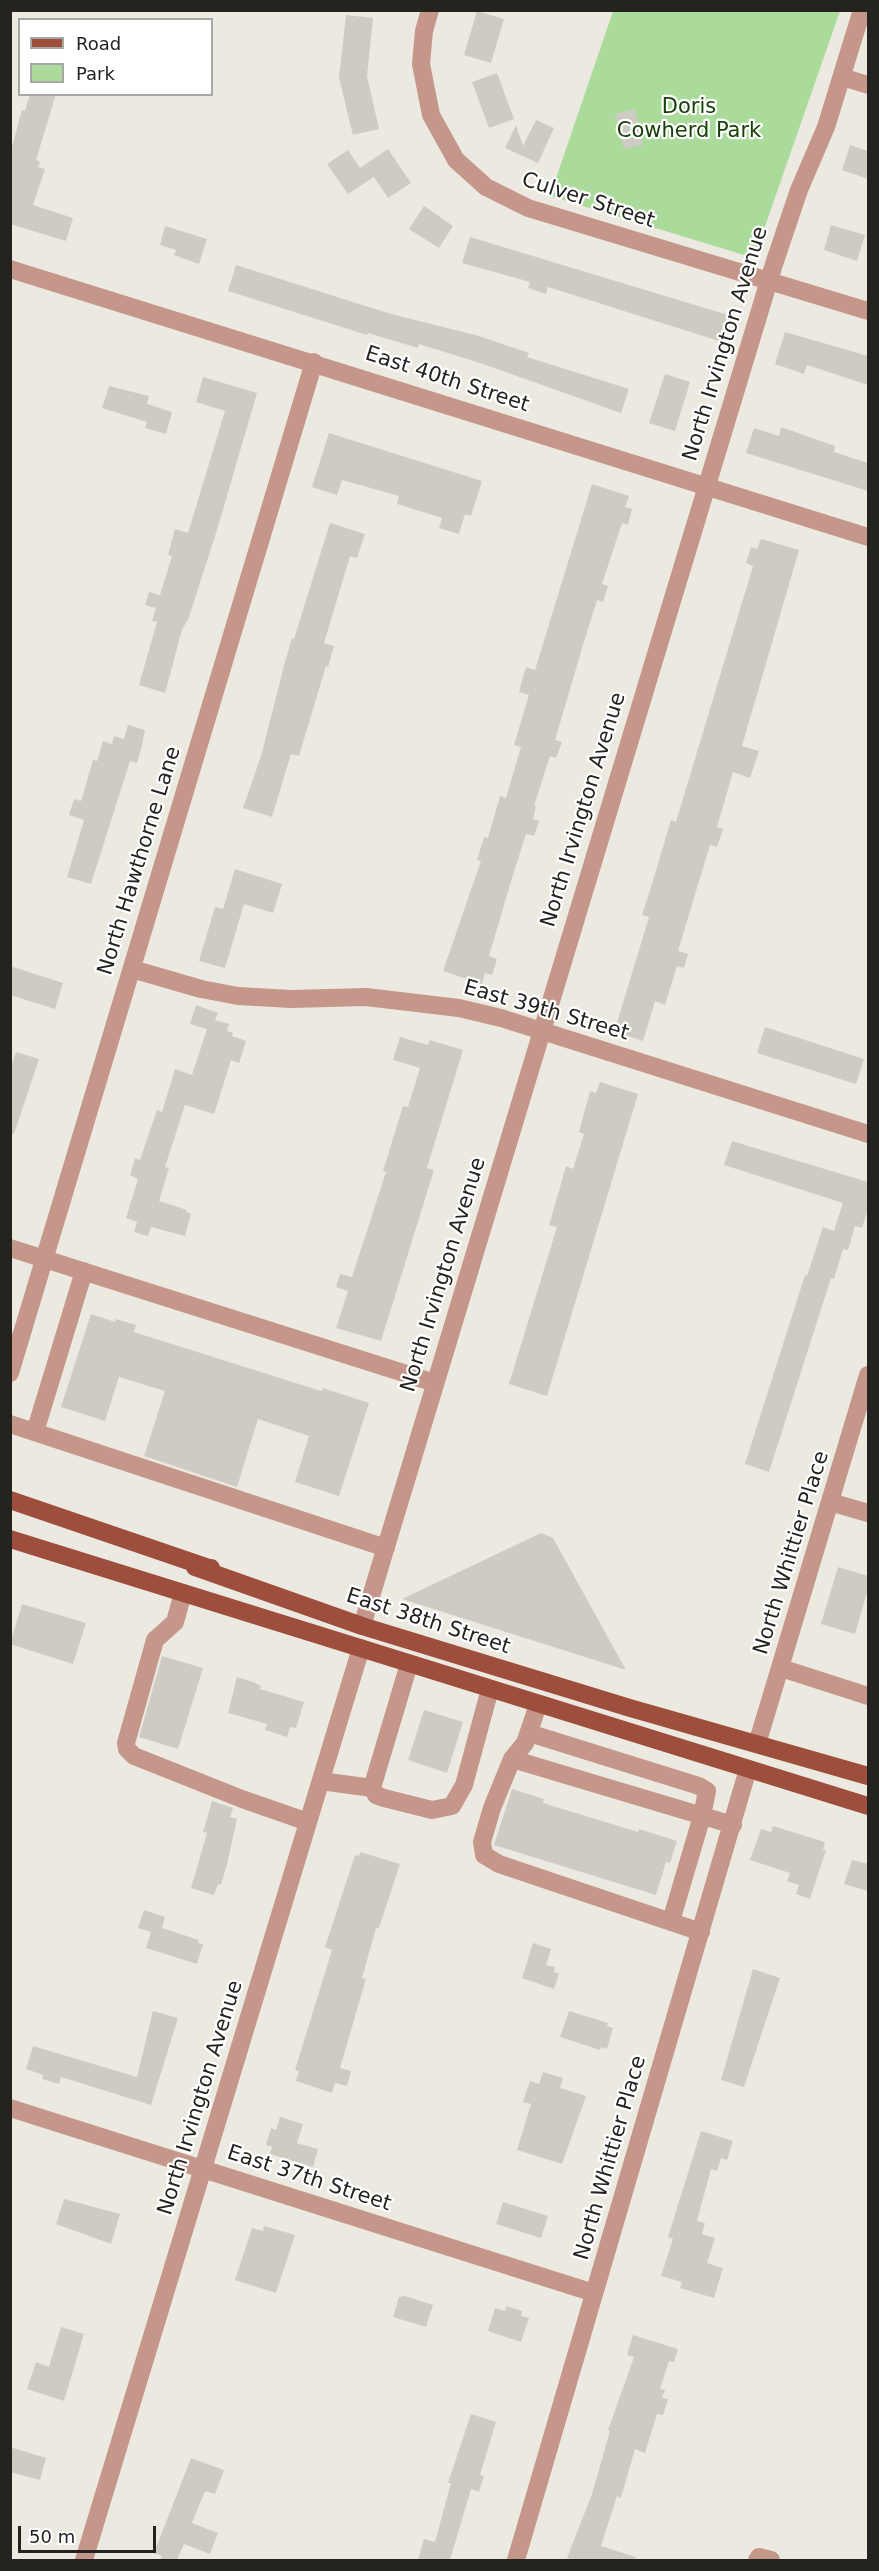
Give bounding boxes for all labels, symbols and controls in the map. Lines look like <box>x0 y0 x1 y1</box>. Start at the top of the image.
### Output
legend <box>18 18 213 96</box>
text: Road <box>76 33 121 54</box>
text: Park <box>76 63 115 84</box>
park label: Doris Cowherd Park <box>617 95 761 145</box>
street label: Culver Street <box>518 168 658 234</box>
street label: North Irvington Avenue <box>678 224 774 464</box>
street label: East 40th Street <box>362 342 532 418</box>
street label: North Irvington Avenue <box>536 690 632 930</box>
street label: North Hawthorne Lane <box>93 744 187 978</box>
street label: East 39th Street <box>460 975 632 1047</box>
street label: North Irvington Avenue <box>396 1155 492 1395</box>
street label: North Whittier Place <box>749 1448 835 1658</box>
street label: East 38th Street <box>343 1584 513 1660</box>
street label: North Irvington Avenue <box>153 1978 249 2218</box>
street label: North Whittier Place <box>570 2053 652 2263</box>
street label: East 37th Street <box>224 2141 394 2217</box>
scale bar <box>21 2514 159 2552</box>
text: 50 m <box>29 2526 75 2547</box>

